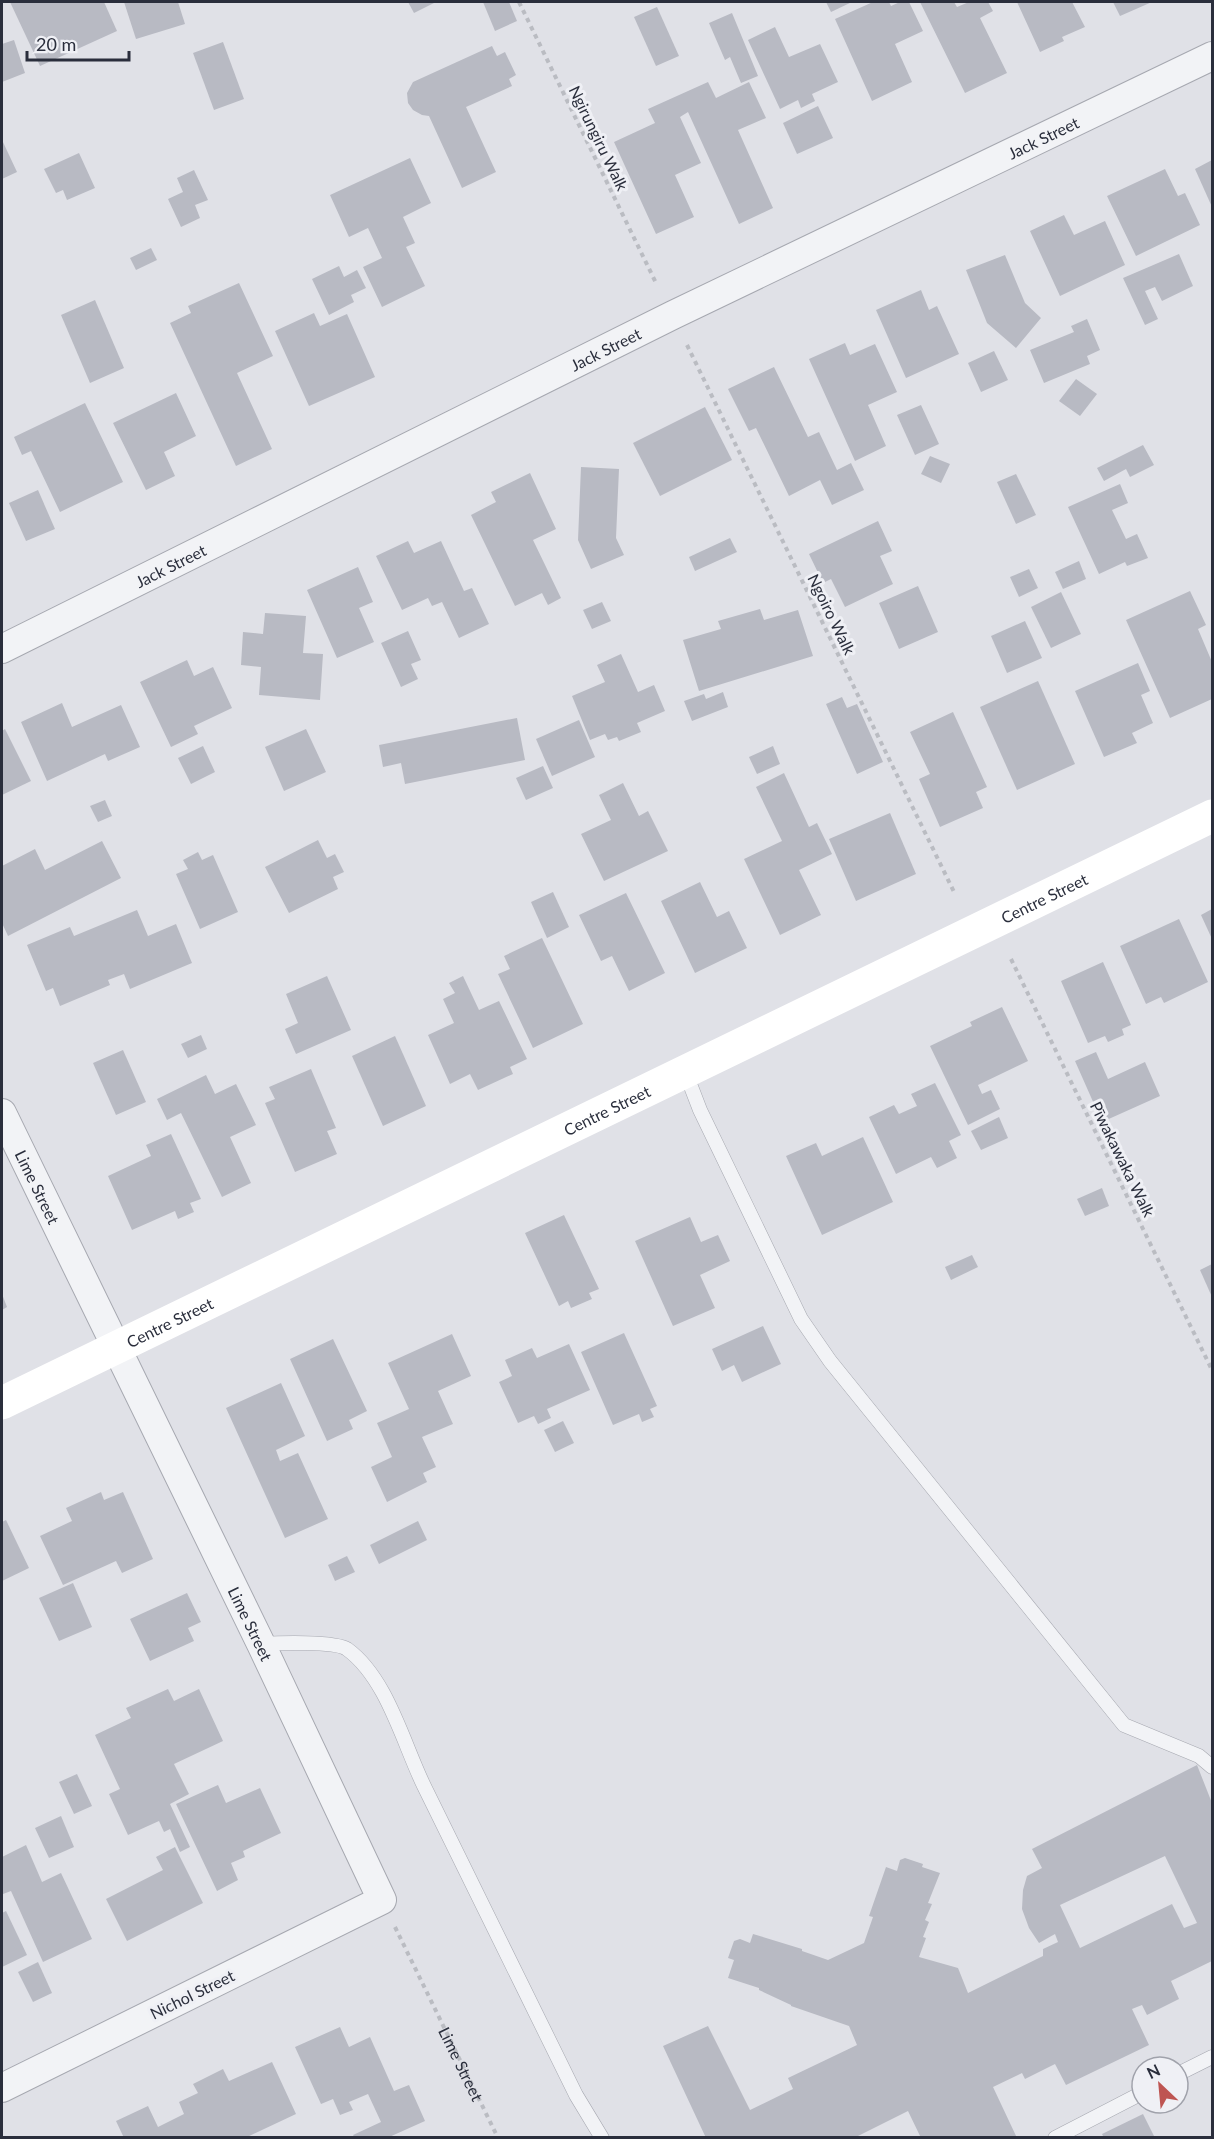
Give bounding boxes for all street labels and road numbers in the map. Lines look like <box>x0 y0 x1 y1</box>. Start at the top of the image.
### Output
street label: Ngirungiru Walk <box>565 83 633 194</box>
street label: Jack Street <box>1004 112 1082 162</box>
street label: Jack Street <box>567 323 644 374</box>
street label: Jack Street <box>132 540 209 591</box>
street label: Ngoiro Walk <box>804 571 860 658</box>
street label: Centre Street <box>998 868 1090 927</box>
street label: Centre Street <box>560 1081 653 1139</box>
street label: Pīwakawaka Walk <box>1087 1098 1159 1220</box>
street label: Lime Street <box>12 1147 64 1227</box>
street label: Centre Street <box>123 1293 216 1351</box>
street label: Lime Street <box>225 1583 277 1664</box>
street label: Nichol Street <box>147 1965 238 2023</box>
street label: Lime Street <box>436 2023 488 2104</box>

